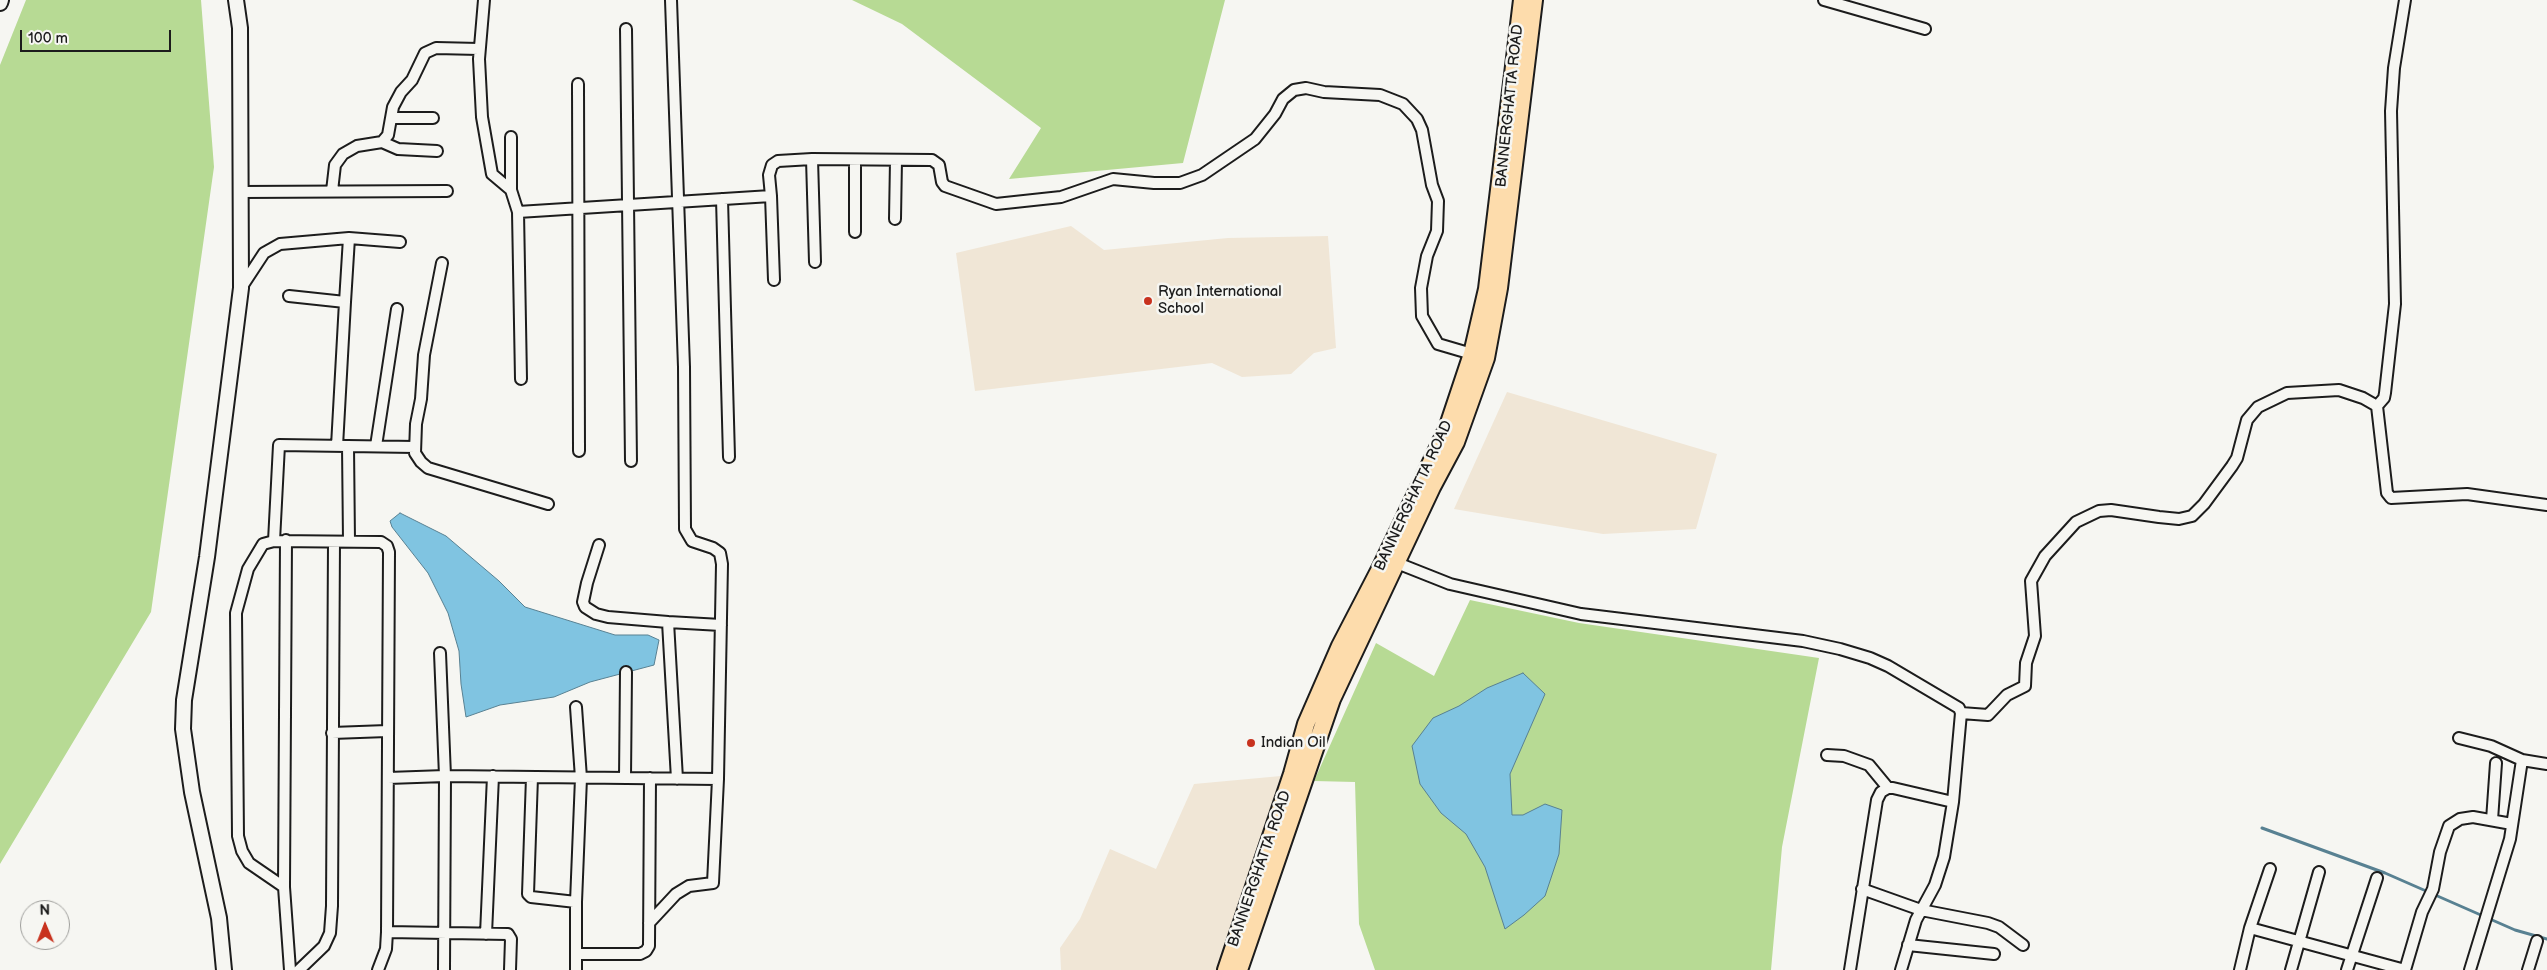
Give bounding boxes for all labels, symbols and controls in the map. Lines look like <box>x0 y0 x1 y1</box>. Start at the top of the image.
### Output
scale bar <box>22 20 174 52</box>
street label: BANNERGHATTA ROAD <box>1492 24 1528 188</box>
text: 100 m <box>28 29 68 48</box>
place label: Ryan International School <box>1158 283 1282 318</box>
marker: Ryan International School <box>1142 295 1154 307</box>
street label: BANNERGHATTA ROAD <box>1371 418 1457 574</box>
place label: Indian Oil <box>1261 734 1325 752</box>
marker: Indian Oil <box>1245 737 1257 749</box>
street label: BANNERGHATTA ROAD <box>1225 789 1295 949</box>
north arrow <box>20 900 70 950</box>
text: N <box>39 902 50 919</box>

